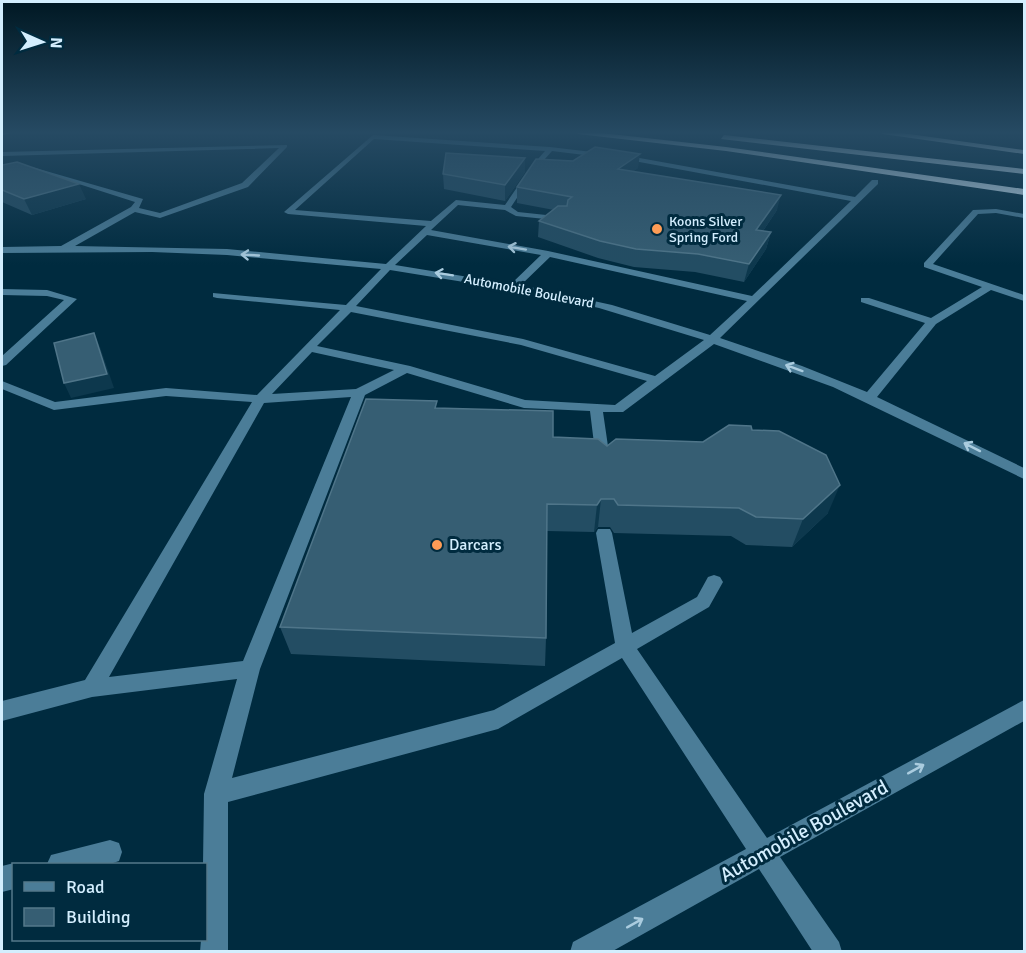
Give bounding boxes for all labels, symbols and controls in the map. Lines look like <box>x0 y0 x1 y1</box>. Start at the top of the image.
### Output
north arrow <box>12 12 72 72</box>
text: N <box>46 37 66 49</box>
place label: Koons Silver Spring Ford <box>669 213 743 246</box>
marker: Koons Silver Spring Ford <box>650 222 664 236</box>
one-way arrow <box>507 242 527 253</box>
one-way arrow <box>241 249 261 260</box>
one-way arrow <box>435 269 455 280</box>
street label: Automobile Boulevard <box>463 270 595 312</box>
one-way arrow <box>785 362 804 373</box>
one-way arrow <box>964 441 982 452</box>
place label: Darcars <box>449 535 501 555</box>
marker: Darcars <box>430 538 444 552</box>
one-way arrow <box>907 763 924 775</box>
street label: Automobile Boulevard <box>716 774 892 888</box>
legend <box>12 863 207 941</box>
text: Road <box>66 876 105 898</box>
text: Building <box>66 906 130 928</box>
one-way arrow <box>625 917 643 928</box>

